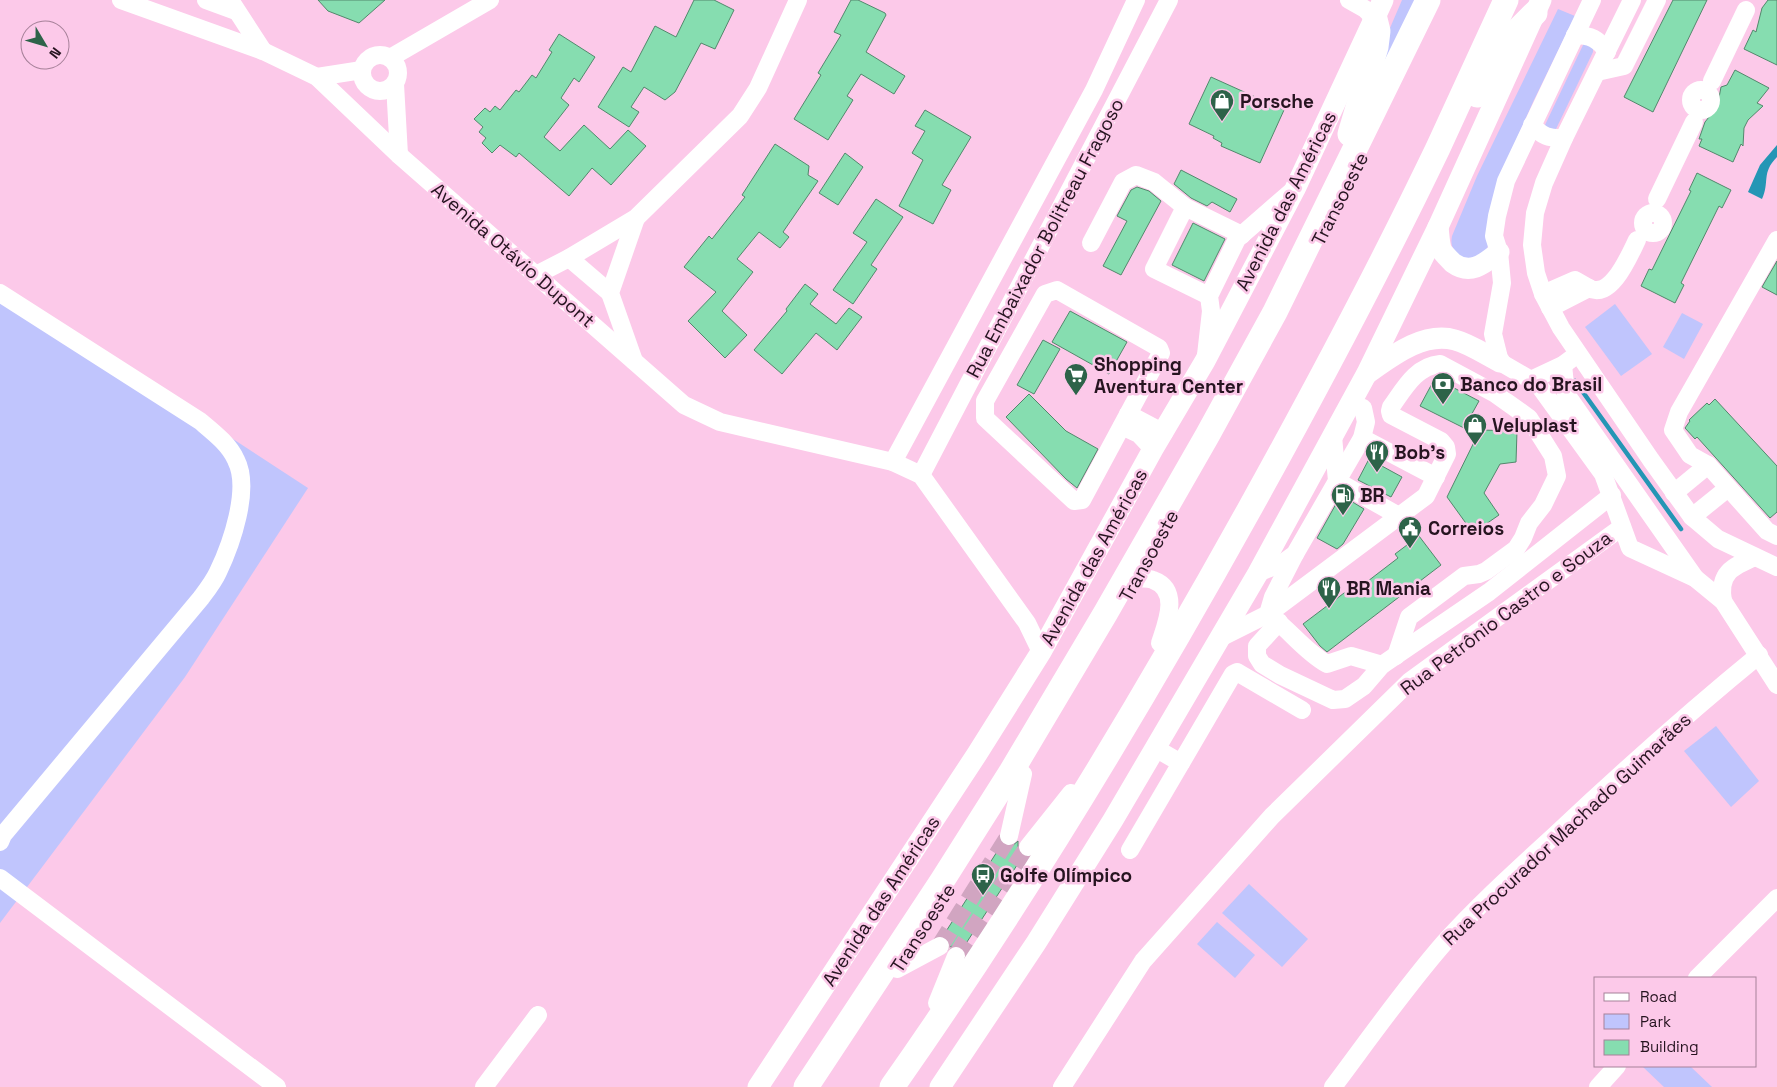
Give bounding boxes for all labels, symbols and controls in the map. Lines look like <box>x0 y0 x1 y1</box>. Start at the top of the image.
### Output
north arrow <box>20 20 70 70</box>
text: N <box>45 44 65 62</box>
shop icon: Porsche <box>1209 88 1235 122</box>
place label: Porsche <box>1240 89 1314 114</box>
street label: Rua Embaixador Bolitreau Fragoso <box>960 94 1130 382</box>
street label: Avenida das Américas <box>1230 107 1342 295</box>
street label: Transoeste <box>1306 148 1374 250</box>
street label: Avenida Otávio Dupont <box>426 177 600 333</box>
place label: Shopping Aventura Center <box>1094 352 1243 399</box>
supermarket icon: Shopping Aventura Center <box>1063 362 1089 396</box>
bank icon: Banco do Brasil <box>1430 371 1456 405</box>
place label: Banco do Brasil <box>1460 372 1602 397</box>
shop icon: Veluplast <box>1462 412 1488 446</box>
place label: Veluplast <box>1492 413 1577 438</box>
restaurant icon: Bob's <box>1364 439 1390 473</box>
place label: Bob's <box>1394 440 1445 465</box>
street label: Avenida das Américas <box>1035 464 1153 650</box>
fuel station icon: BR <box>1330 482 1356 516</box>
place label: BR <box>1360 483 1385 508</box>
street label: Transoeste <box>1113 506 1185 606</box>
public building icon: Correios <box>1397 515 1423 549</box>
place label: Correios <box>1428 516 1504 541</box>
street label: Rua Petrônio Castro e Souza <box>1395 525 1617 701</box>
restaurant icon: BR Mania <box>1316 575 1342 609</box>
place label: BR Mania <box>1346 576 1431 601</box>
street label: Rua Procurador Machado Guimarães <box>1438 707 1696 951</box>
street label: Avenida das Américas <box>816 811 946 991</box>
bus stop icon: Golfe Olímpico <box>970 862 996 896</box>
place label: Golfe Olímpico <box>1000 863 1132 888</box>
street label: Transoeste <box>885 879 961 977</box>
legend <box>1594 977 1757 1067</box>
text: Road <box>1640 987 1677 1006</box>
text: Park <box>1640 1012 1671 1031</box>
text: Building <box>1640 1037 1699 1056</box>

